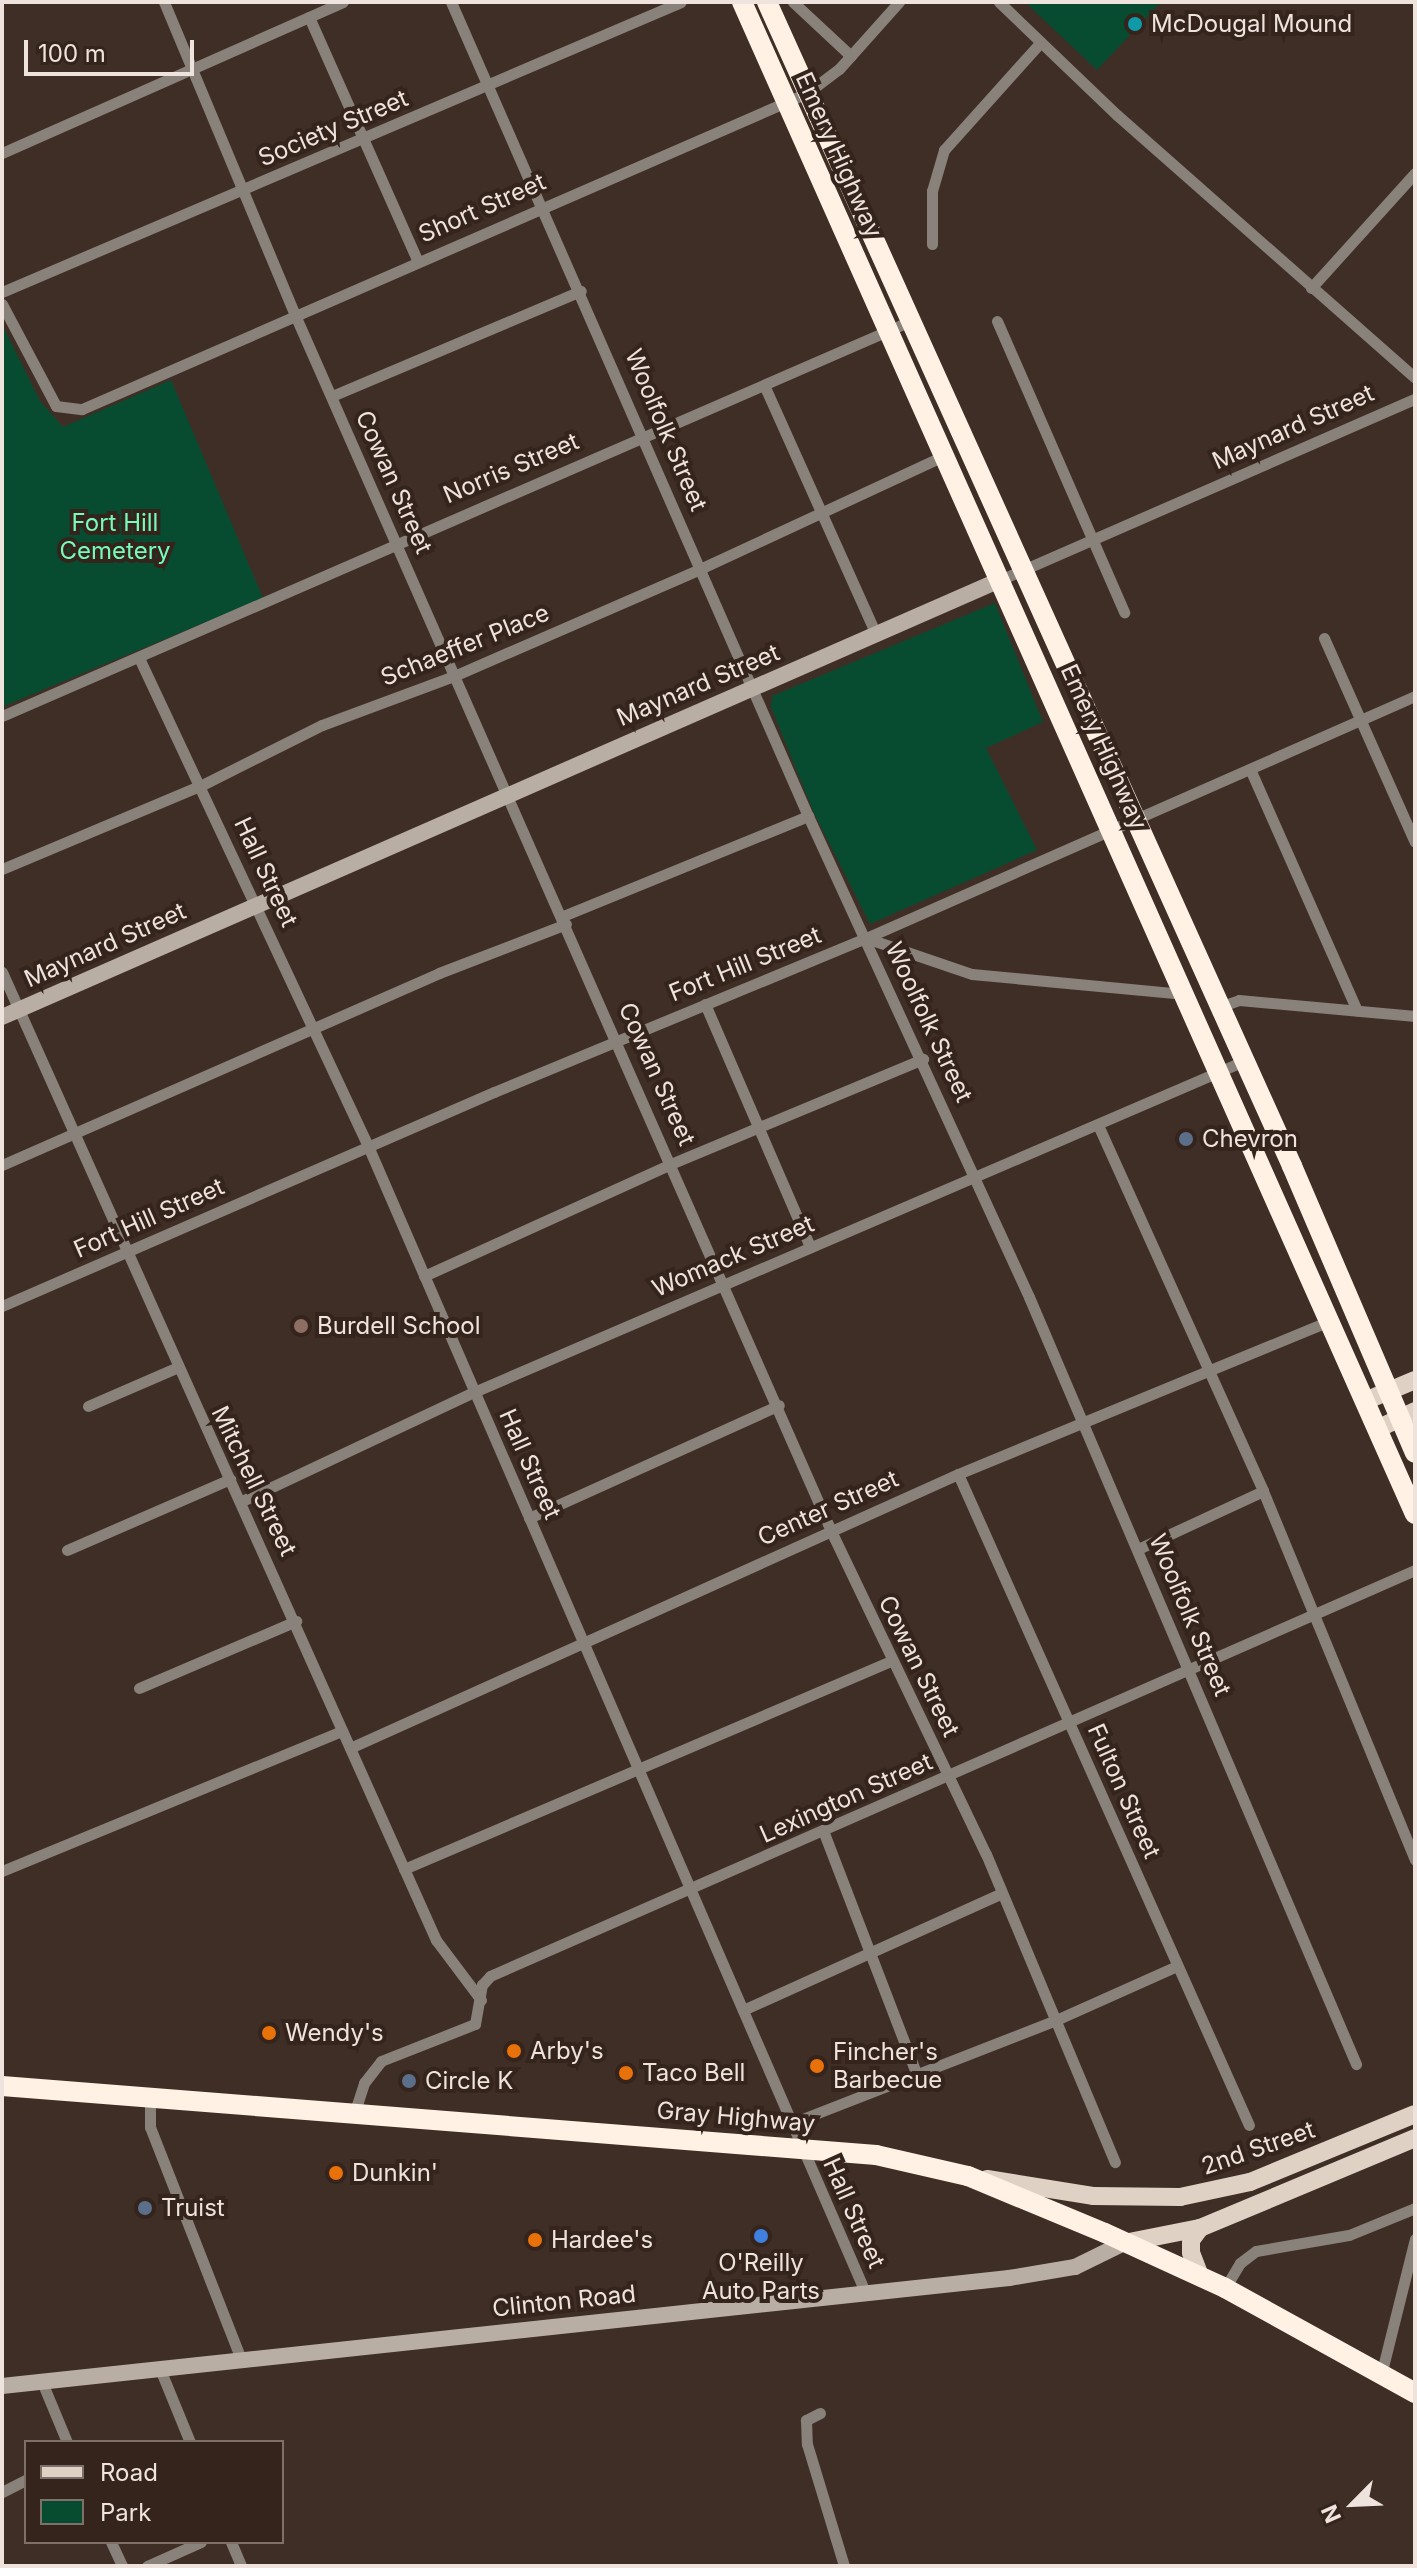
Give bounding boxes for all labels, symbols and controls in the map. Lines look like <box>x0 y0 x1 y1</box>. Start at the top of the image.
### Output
place label: McDougal Mound <box>1151 10 1352 38</box>
marker: McDougal Mound <box>1126 15 1144 33</box>
scale bar <box>28 24 198 74</box>
text: 100 m <box>38 39 106 68</box>
street label: Emery Highway <box>790 68 888 242</box>
street label: Society Street <box>254 84 412 172</box>
street label: Short Street <box>414 167 550 249</box>
street label: Woolfolk Street <box>619 345 713 515</box>
street label: Maynard Street <box>1208 379 1378 475</box>
street label: Cowan Street <box>350 406 438 558</box>
street label: Norris Street <box>439 427 583 509</box>
park label: Fort Hill Cemetery <box>59 509 171 565</box>
street label: Schaeffer Place <box>377 598 553 692</box>
street label: Maynard Street <box>612 638 784 732</box>
street label: Emery Highway <box>1055 660 1153 834</box>
street label: Hall Street <box>228 813 304 931</box>
street label: Maynard Street <box>20 897 190 993</box>
street label: Fort Hill Street <box>665 920 825 1008</box>
street label: Woolfolk Street <box>879 937 979 1107</box>
street label: Cowan Street <box>613 998 701 1150</box>
place label: Chevron <box>1202 1125 1298 1153</box>
marker: Chevron <box>1177 1130 1195 1148</box>
street label: Fort Hill Street <box>69 1172 229 1264</box>
street label: Womack Street <box>648 1209 818 1303</box>
place label: Burdell School <box>317 1312 480 1340</box>
marker: Burdell School <box>292 1317 310 1335</box>
street label: Mitchell Street <box>205 1401 303 1561</box>
street label: Hall Street <box>493 1405 567 1523</box>
street label: Center Street <box>753 1464 903 1552</box>
street label: Woolfolk Street <box>1143 1530 1237 1700</box>
street label: Cowan Street <box>872 1591 966 1741</box>
street label: Fulton Street <box>1081 1719 1167 1863</box>
street label: Lexington Street <box>755 1747 937 1849</box>
place label: Wendy's <box>285 2019 384 2047</box>
marker: Wendy's <box>260 2024 278 2042</box>
place label: Arby's <box>530 2037 604 2065</box>
place label: Fincher's Barbecue <box>833 2038 942 2094</box>
marker: Arby's <box>505 2042 523 2060</box>
marker: Fincher's Barbecue <box>808 2057 826 2075</box>
place label: Taco Bell <box>642 2059 745 2087</box>
marker: Taco Bell <box>617 2064 635 2082</box>
place label: Circle K <box>425 2067 513 2095</box>
marker: Circle K <box>400 2072 418 2090</box>
street label: Gray Highway <box>655 2096 817 2138</box>
street label: 2nd Street <box>1198 2115 1318 2181</box>
street label: Hall Street <box>817 2154 891 2272</box>
place label: Dunkin' <box>352 2159 438 2187</box>
marker: Dunkin' <box>327 2164 345 2182</box>
place label: Truist <box>161 2194 225 2222</box>
marker: Truist <box>136 2199 154 2217</box>
place label: Hardee's <box>551 2226 653 2254</box>
marker: O'Reilly Auto Parts <box>752 2227 770 2245</box>
marker: Hardee's <box>526 2231 544 2249</box>
place label: O'Reilly Auto Parts <box>702 2249 820 2305</box>
street label: Clinton Road <box>491 2279 637 2323</box>
legend <box>24 2440 284 2544</box>
text: Road <box>100 2458 158 2487</box>
north arrow <box>1313 2464 1393 2544</box>
text: Park <box>100 2498 151 2527</box>
text: N <box>1316 2501 1346 2527</box>

